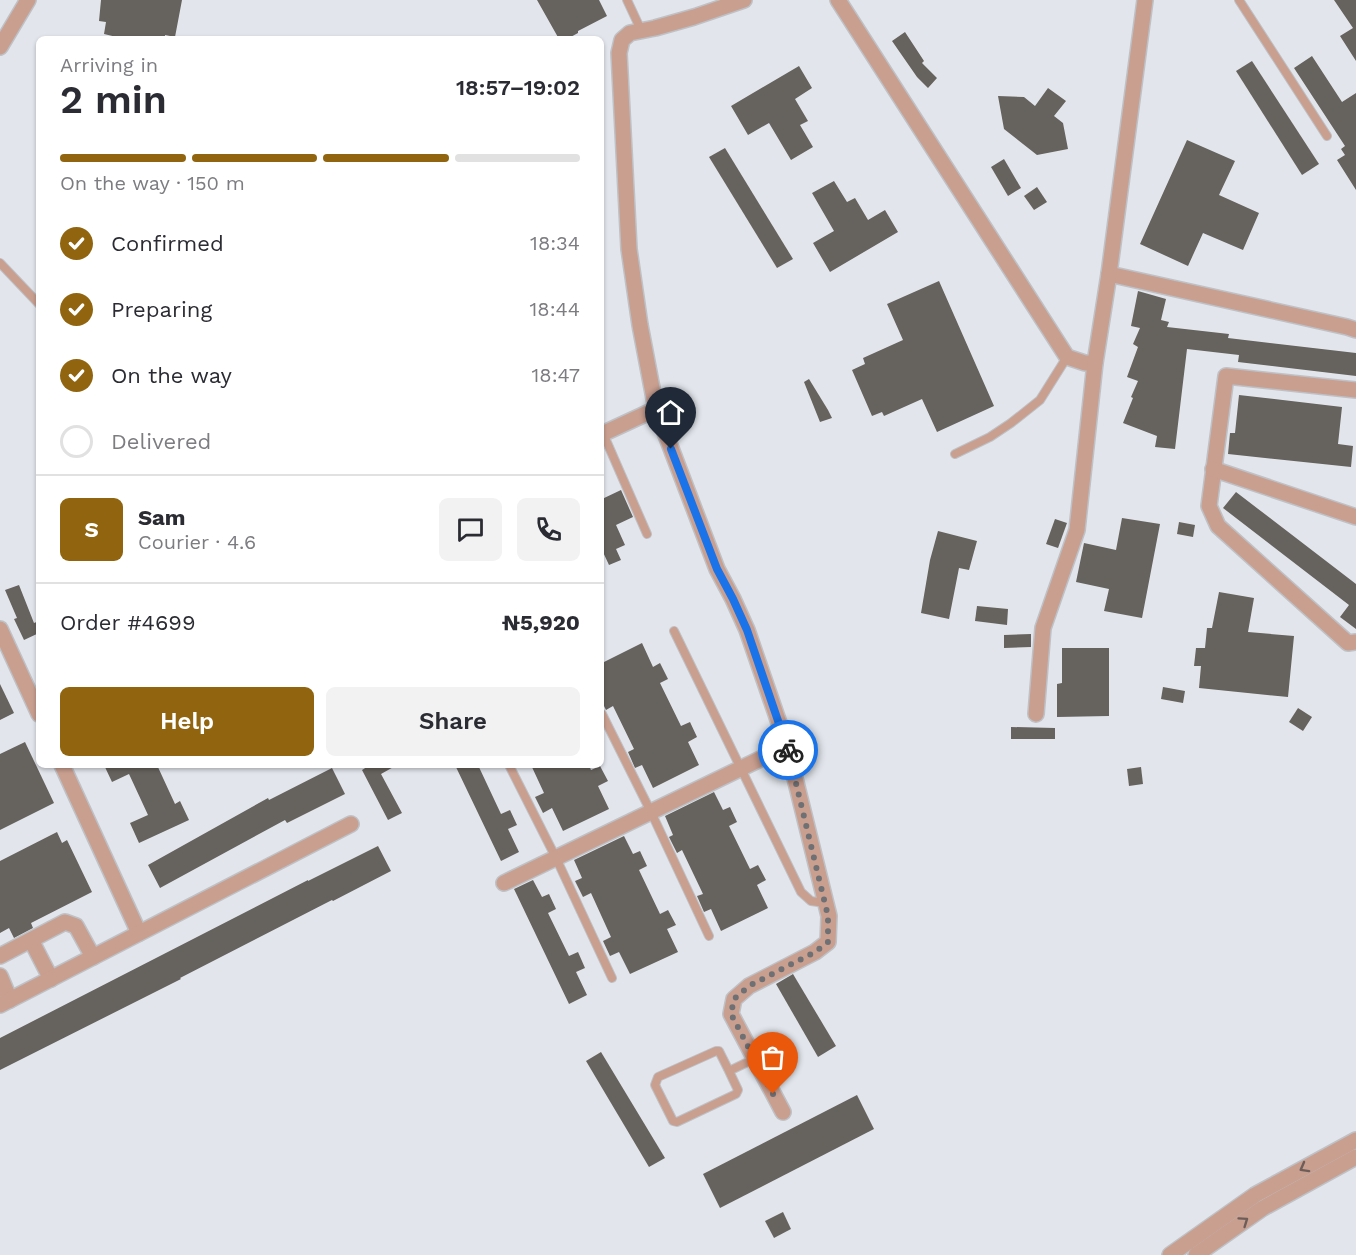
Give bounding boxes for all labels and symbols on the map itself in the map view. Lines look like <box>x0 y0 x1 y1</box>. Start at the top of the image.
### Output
pin <box>645 387 696 449</box>
courier <box>758 720 818 780</box>
pin <box>747 1032 798 1094</box>
one-way arrow <box>1300 1160 1311 1172</box>
one-way arrow <box>1238 1217 1249 1228</box>

